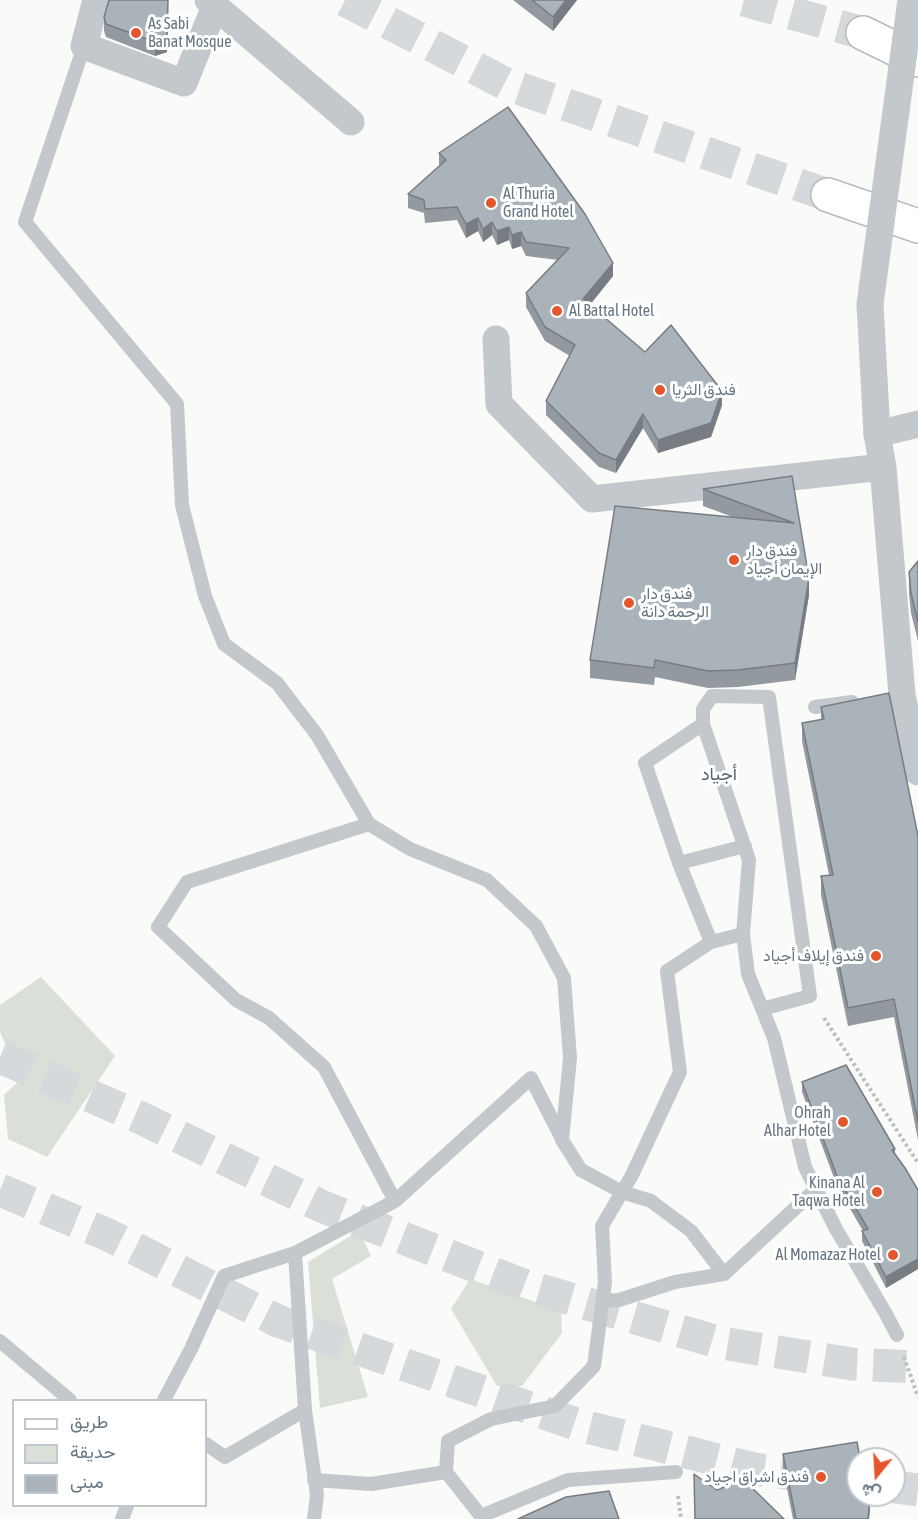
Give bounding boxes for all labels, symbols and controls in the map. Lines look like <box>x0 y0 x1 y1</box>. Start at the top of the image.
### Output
place label: As Sabi Banat Mosque <box>148 14 231 52</box>
marker: As Sabi Banat Mosque <box>129 26 143 40</box>
place label: Al Thuria Grand Hotel <box>503 184 574 222</box>
marker: Al Thuria Grand Hotel <box>484 196 498 210</box>
place label: Al Battal Hotel <box>569 301 654 321</box>
marker: Al Battal Hotel <box>550 304 564 318</box>
place label: فندق الثريا <box>672 380 736 400</box>
marker: فندق الثريا <box>653 383 667 397</box>
place label: فندق دار الإيمان أجياد <box>746 541 822 579</box>
marker: فندق دار الإيمان أجياد <box>727 553 741 567</box>
place label: فندق دار الرحمة دانة <box>641 584 709 622</box>
marker: فندق دار الرحمة دانة <box>622 596 636 610</box>
district label: أجياد <box>701 763 737 785</box>
place label: فندق إيلاف أجياد <box>763 946 864 966</box>
marker: فندق إيلاف أجياد <box>869 949 883 963</box>
place label: Ohrah Alhar Hotel <box>764 1103 831 1141</box>
marker: Ohrah Alhar Hotel <box>836 1115 850 1129</box>
place label: Kinana Al Taqwa Hotel <box>792 1173 865 1211</box>
marker: Kinana Al Taqwa Hotel <box>870 1185 884 1199</box>
place label: Al Momazaz Hotel <box>776 1245 881 1265</box>
marker: Al Momazaz Hotel <box>886 1248 900 1262</box>
legend <box>12 1399 207 1507</box>
text: طريق <box>70 1411 108 1432</box>
text: حديقة <box>70 1441 116 1462</box>
north arrow <box>846 1447 906 1507</box>
place label: فندق اشراق اجياد <box>704 1467 809 1487</box>
marker: فندق اشراق اجياد <box>814 1470 828 1484</box>
text: مبنى <box>70 1471 104 1492</box>
text: ش <box>859 1481 883 1504</box>

